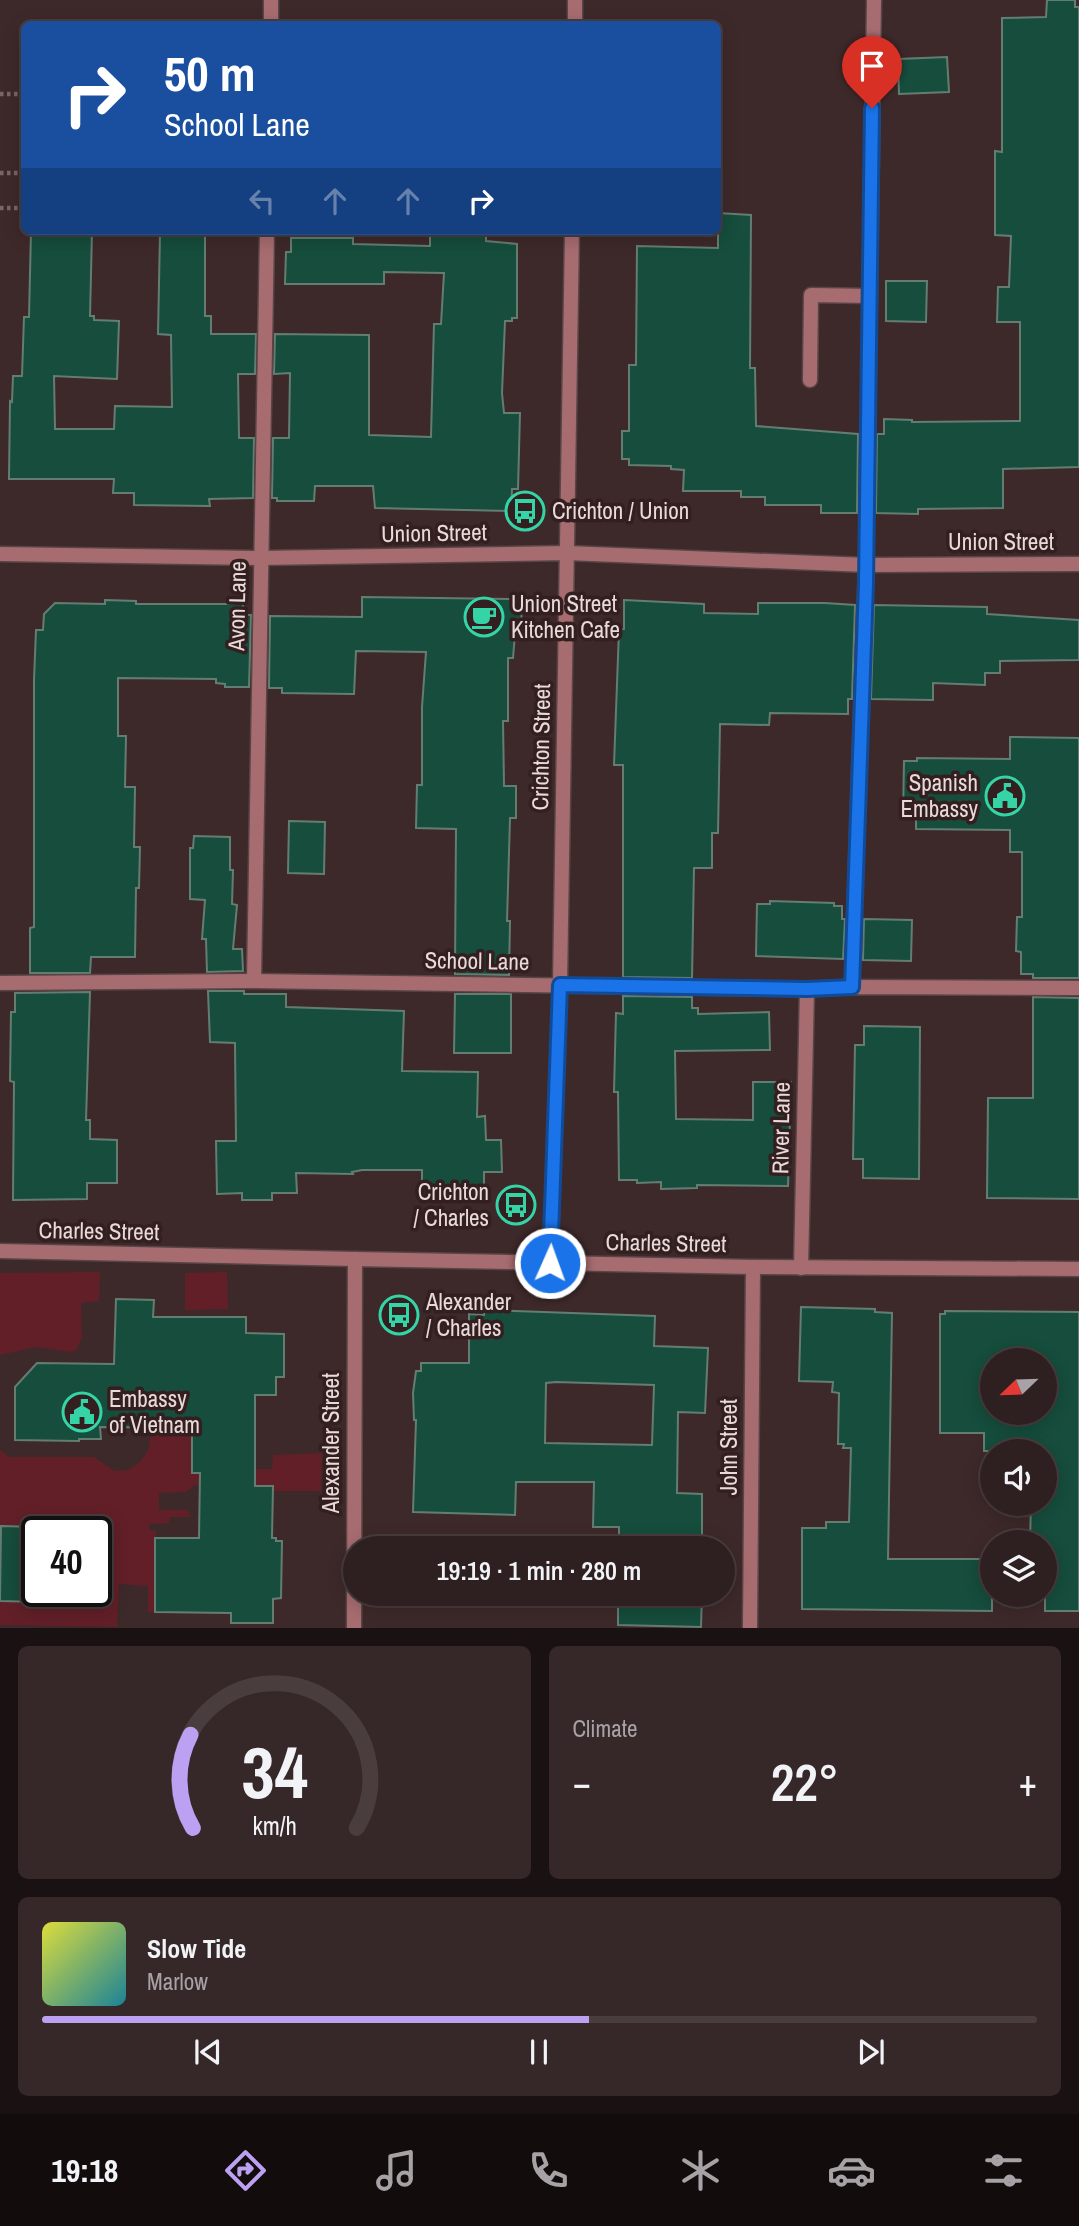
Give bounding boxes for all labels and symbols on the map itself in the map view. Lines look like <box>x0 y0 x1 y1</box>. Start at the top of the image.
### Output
pin <box>842 36 902 108</box>
bus stop icon: Crichton / Union <box>504 490 546 532</box>
place label: Crichton / Union <box>552 495 689 526</box>
street label: Union Street <box>381 516 487 549</box>
street label: Union Street <box>948 526 1054 557</box>
street label: Avon Lane <box>220 561 253 652</box>
place label: Union Street Kitchen Cafe <box>511 588 620 645</box>
cafe icon: Union Street Kitchen Cafe <box>463 596 505 638</box>
street label: Crichton Street <box>524 683 557 811</box>
place label: Spanish Embassy <box>900 767 979 824</box>
public building icon: Spanish Embassy <box>984 775 1026 817</box>
street label: School Lane <box>424 944 530 977</box>
street label: River Lane <box>764 1082 797 1174</box>
place label: Crichton / Charles <box>414 1176 489 1233</box>
bus stop icon: Crichton / Charles <box>495 1184 537 1226</box>
street label: Charles Street <box>38 1214 160 1247</box>
position arrow <box>513 1226 587 1300</box>
street label: Charles Street <box>605 1226 727 1259</box>
place label: Alexander / Charles <box>425 1286 512 1343</box>
bus stop icon: Alexander / Charles <box>378 1294 420 1336</box>
north arrow <box>980 1348 1057 1424</box>
street label: Alexander Street <box>315 1373 346 1514</box>
place label: Embassy of Vietnam <box>109 1383 200 1440</box>
public building icon: Embassy of Vietnam <box>61 1391 103 1433</box>
street label: John Street <box>713 1399 744 1495</box>
speed limit sign: 40 <box>21 1516 112 1607</box>

